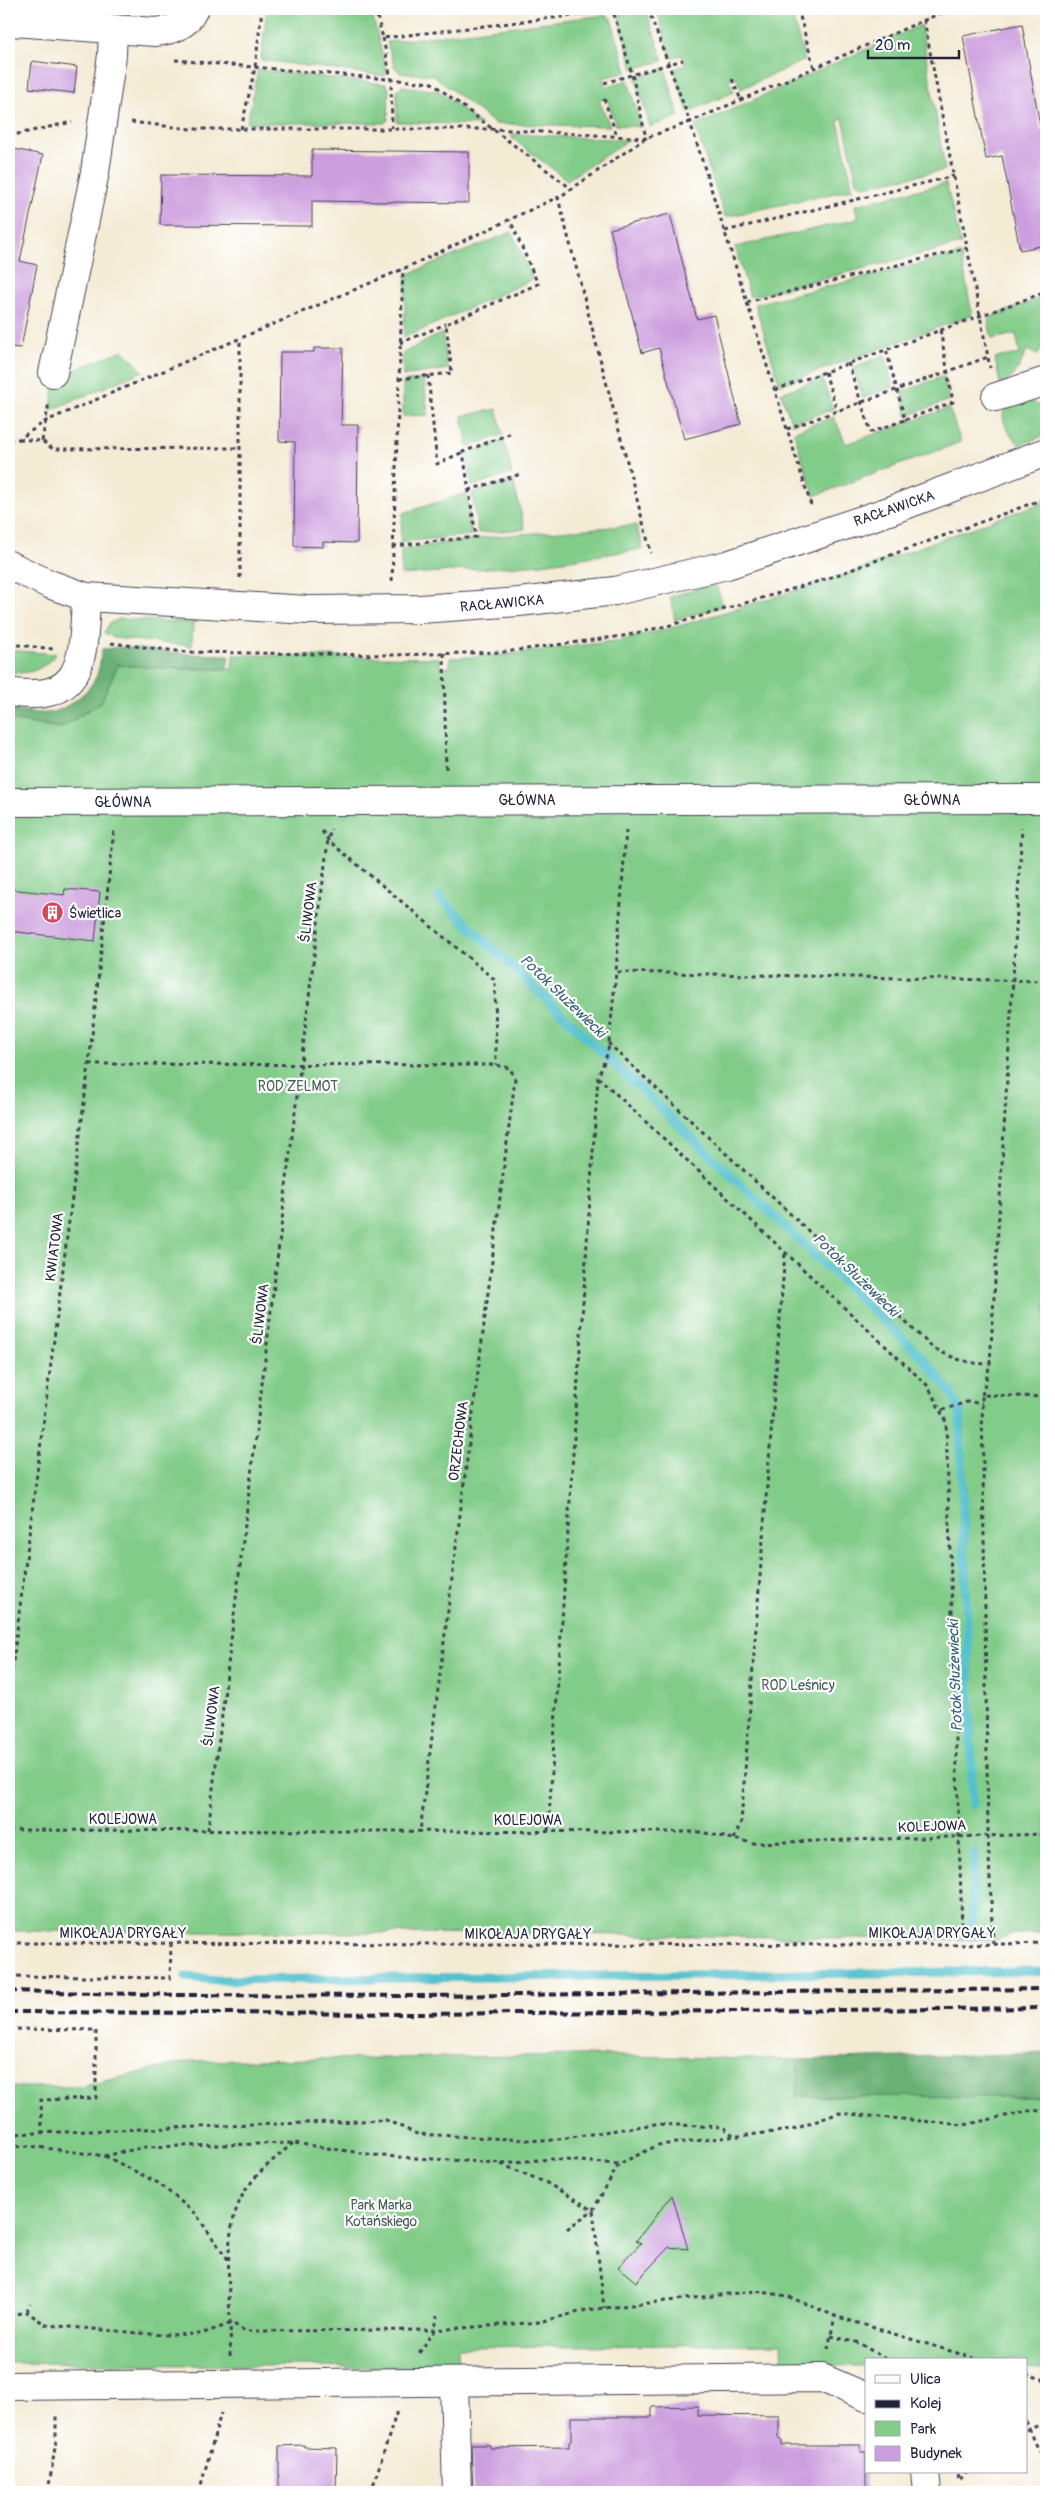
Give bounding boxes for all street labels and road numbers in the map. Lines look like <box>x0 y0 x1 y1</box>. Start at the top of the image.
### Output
street label: RACŁAWICKA <box>852 487 937 530</box>
street label: RACŁAWICKA <box>459 591 545 616</box>
street label: GŁÓWNA <box>498 791 556 809</box>
street label: GŁÓWNA <box>903 791 961 809</box>
street label: GŁÓWNA <box>94 793 152 811</box>
street label: ŚLIWOWA <box>295 881 321 943</box>
street label: KWIATOWA <box>42 1212 67 1282</box>
street label: ŚLIWOWA <box>247 1283 273 1345</box>
street label: ORZECHOWA <box>445 1400 472 1482</box>
street label: ŚLIWOWA <box>198 1685 224 1747</box>
street label: KOLEJOWA <box>89 1811 157 1828</box>
street label: KOLEJOWA <box>494 1812 562 1829</box>
street label: KOLEJOWA <box>898 1817 966 1836</box>
street label: MIKOŁAJA DRYGAŁY <box>60 1925 186 1942</box>
street label: MIKOŁAJA DRYGAŁY <box>869 1925 995 1942</box>
street label: MIKOŁAJA DRYGAŁY <box>465 1926 591 1943</box>

